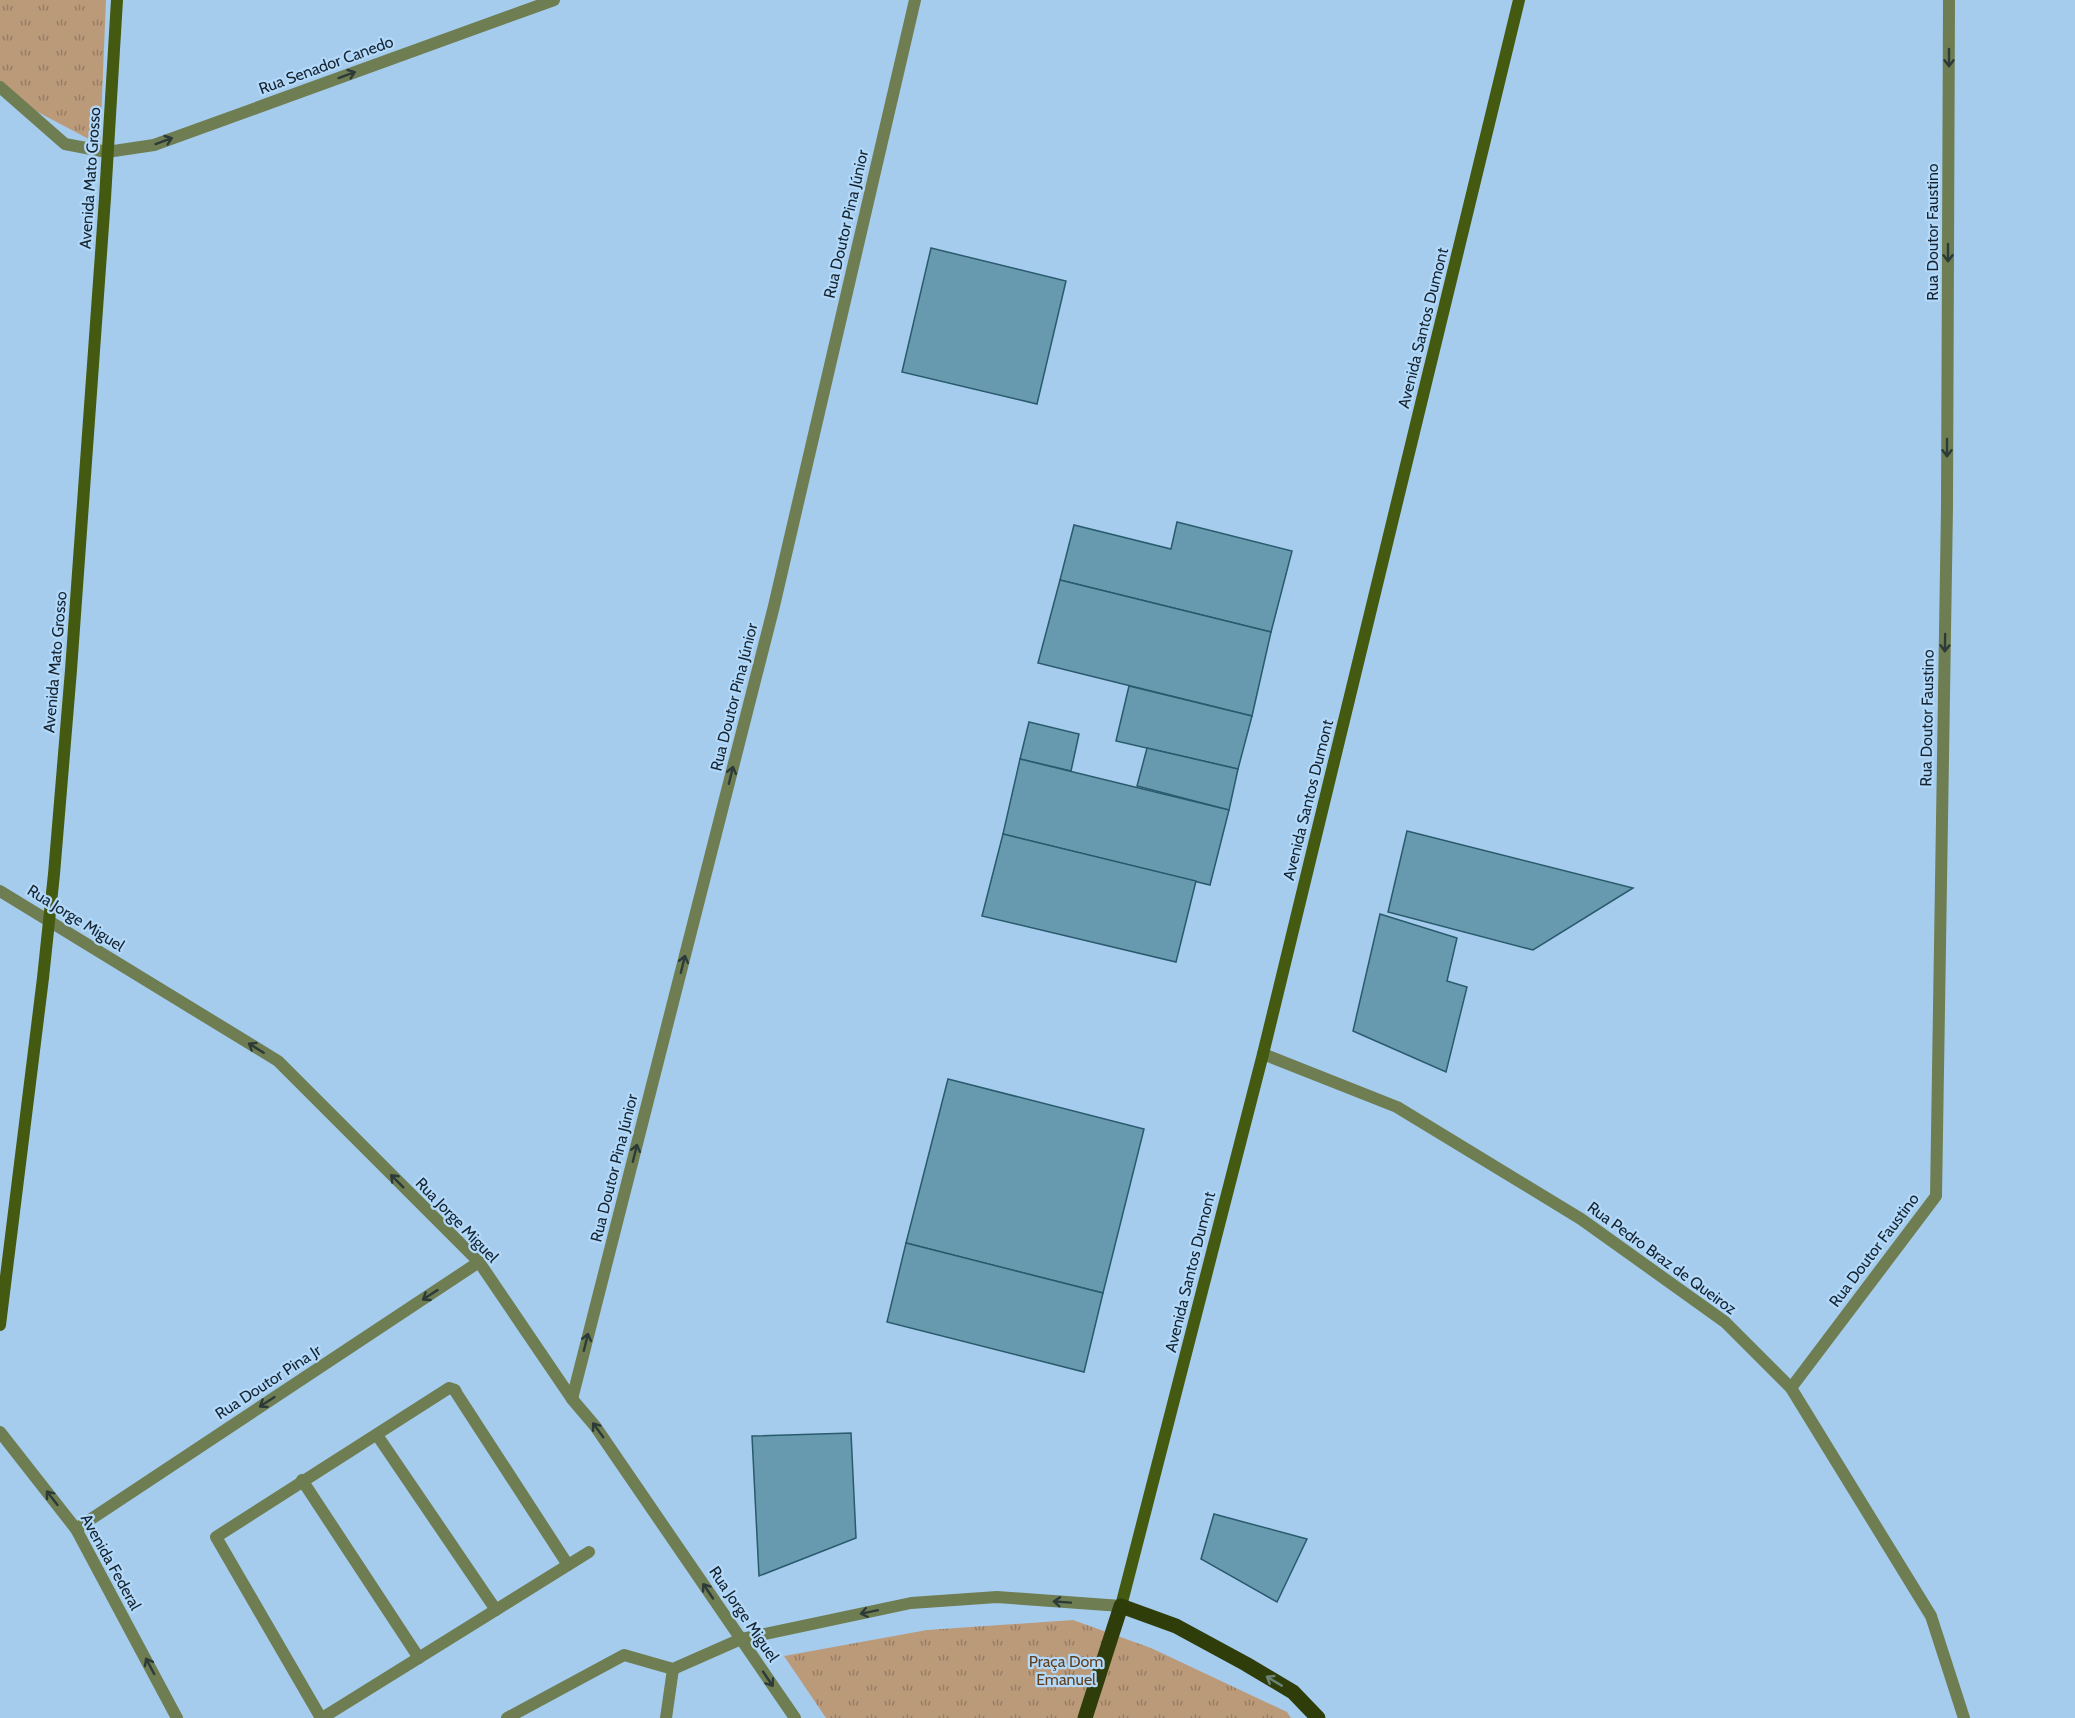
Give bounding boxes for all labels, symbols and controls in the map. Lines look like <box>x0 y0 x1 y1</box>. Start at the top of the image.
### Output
street label: Rua Senador Canedo <box>256 32 396 98</box>
one-way arrow <box>1943 48 1955 68</box>
one-way arrow <box>337 68 356 79</box>
street label: Avenida Mato Grosso <box>76 106 104 250</box>
one-way arrow <box>154 135 173 146</box>
street label: Rua Doutor Pina Júnior <box>820 147 873 300</box>
street label: Rua Doutor Faustino <box>1923 163 1942 301</box>
one-way arrow <box>1942 243 1954 263</box>
street label: Avenida Santos Dumont <box>1394 245 1452 410</box>
one-way arrow <box>1941 438 1953 458</box>
street label: Avenida Mato Grosso <box>39 590 71 734</box>
street label: Rua Doutor Pina Júnior <box>706 620 762 773</box>
one-way arrow <box>1939 633 1951 653</box>
street label: Rua Doutor Faustino <box>1916 649 1938 787</box>
street label: Avenida Santos Dumont <box>1279 717 1337 882</box>
one-way arrow <box>725 766 737 785</box>
street label: Rua Jorge Miguel <box>24 881 128 956</box>
one-way arrow <box>677 955 689 974</box>
one-way arrow <box>248 1041 265 1053</box>
street label: Rua Doutor Pina Júnior <box>586 1091 642 1244</box>
one-way arrow <box>629 1144 641 1163</box>
one-way arrow <box>390 1173 405 1188</box>
street label: Rua Jorge Miguel <box>412 1173 503 1267</box>
street label: Avenida Santos Dumont <box>1161 1189 1219 1354</box>
street label: Rua Doutor Faustino <box>1825 1189 1923 1311</box>
street label: Rua Pedro Braz de Queiroz <box>1584 1198 1741 1319</box>
one-way arrow <box>422 1289 439 1301</box>
one-way arrow <box>581 1333 593 1352</box>
street label: Rua Doutor Pina Jr <box>212 1340 325 1423</box>
one-way arrow <box>260 1396 276 1408</box>
one-way arrow <box>592 1422 604 1438</box>
one-way arrow <box>46 1490 59 1506</box>
street label: Avenida Federal <box>77 1511 145 1614</box>
street label: Rua Jorge Miguel <box>705 1563 783 1666</box>
one-way arrow <box>702 1583 714 1599</box>
one-way arrow <box>1053 1597 1073 1608</box>
one-way arrow <box>859 1607 879 1618</box>
park label: Praça Dom Emanuel <box>1029 1652 1103 1689</box>
one-way arrow <box>144 1658 155 1676</box>
one-way arrow <box>762 1670 774 1686</box>
one-way arrow <box>1266 1674 1283 1686</box>

